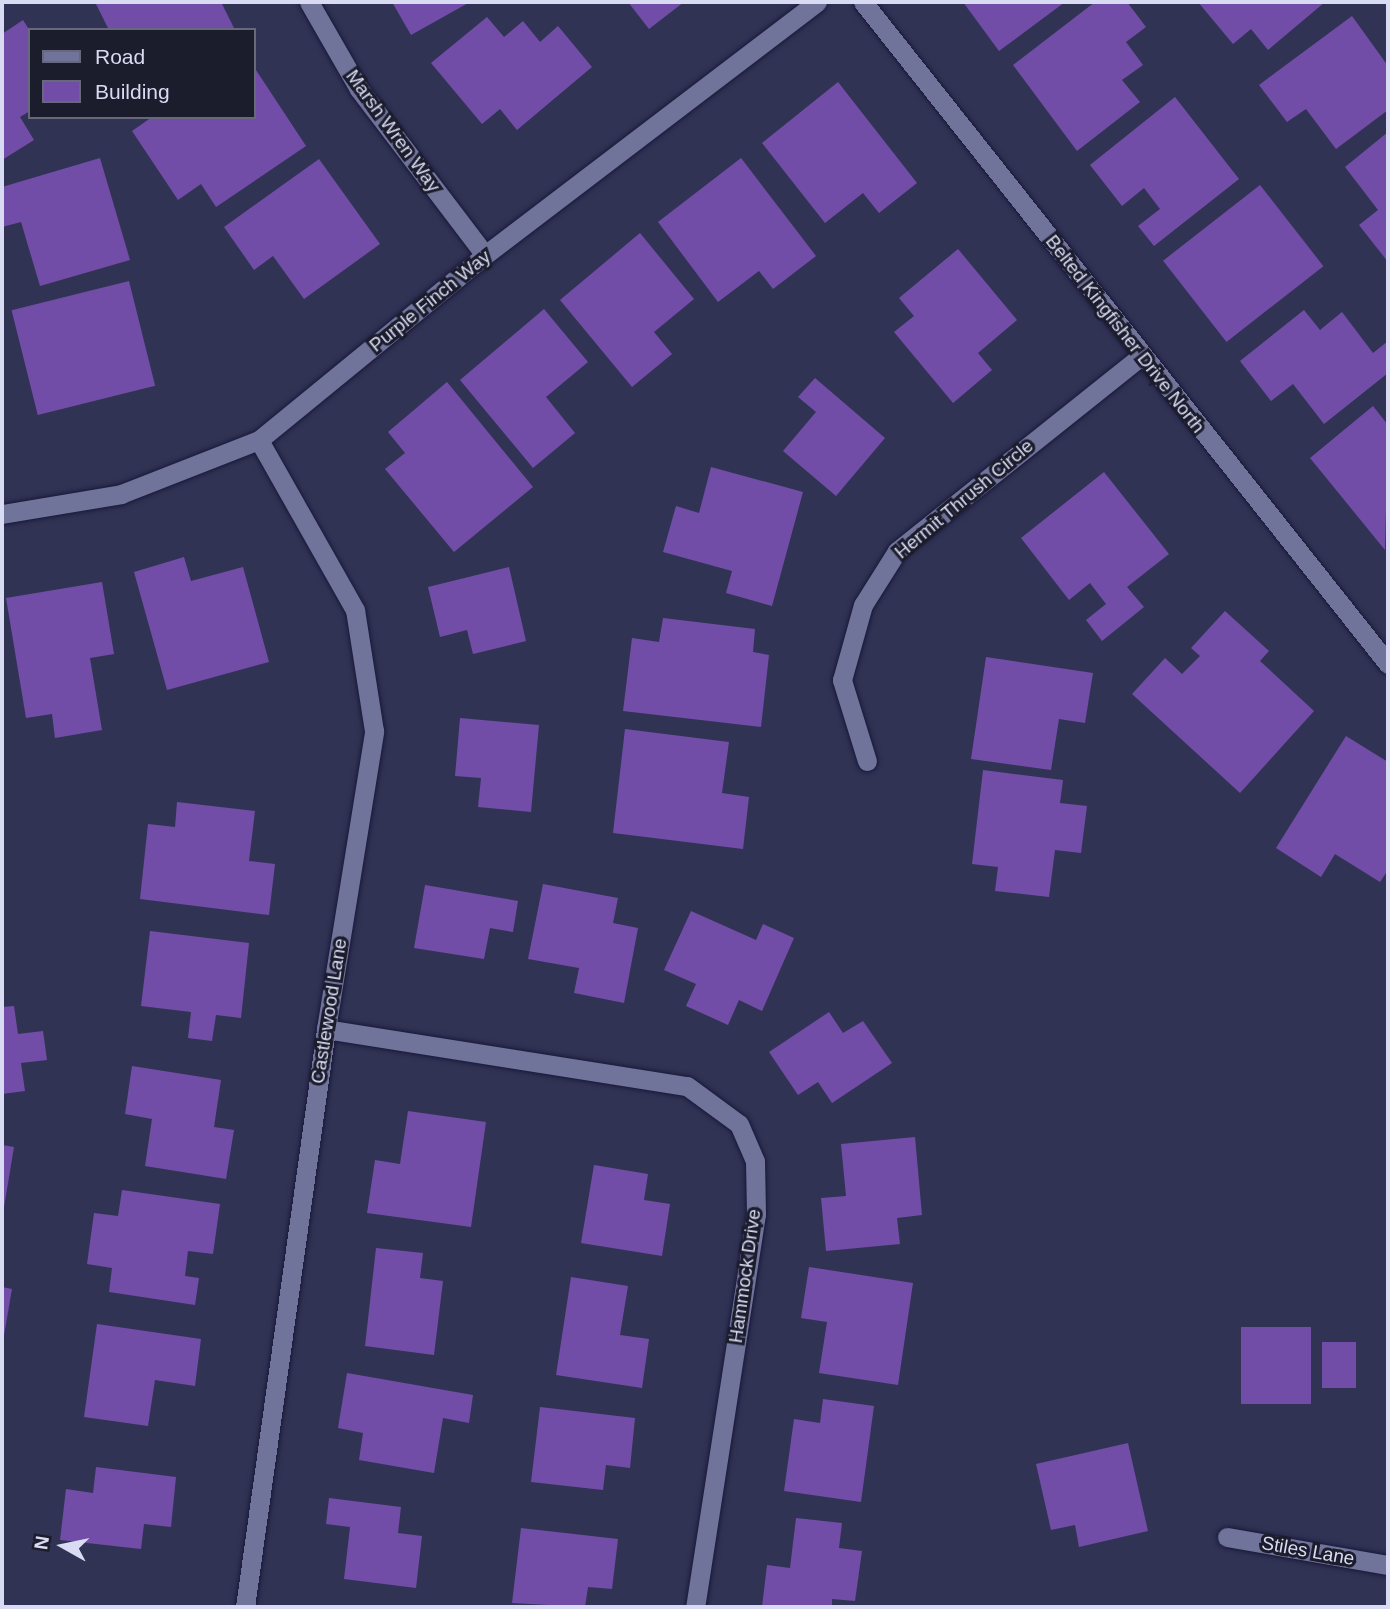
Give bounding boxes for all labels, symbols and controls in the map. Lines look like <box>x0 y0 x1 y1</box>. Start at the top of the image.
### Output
legend <box>28 28 256 119</box>
text: Road <box>95 45 145 68</box>
street label: Marsh Wren Way <box>341 65 445 197</box>
text: Building <box>95 80 170 103</box>
street label: Belted Kingfisher Drive North <box>1041 230 1209 438</box>
street label: Purple Finch Way <box>365 245 495 357</box>
street label: Hermit Thrush Circle <box>890 434 1038 564</box>
street label: Castlewood Lane <box>306 937 352 1085</box>
street label: Hammock Drive <box>724 1208 766 1344</box>
north arrow <box>28 1511 98 1581</box>
street label: Stiles Lane <box>1260 1532 1356 1570</box>
text: N <box>30 1534 53 1551</box>

